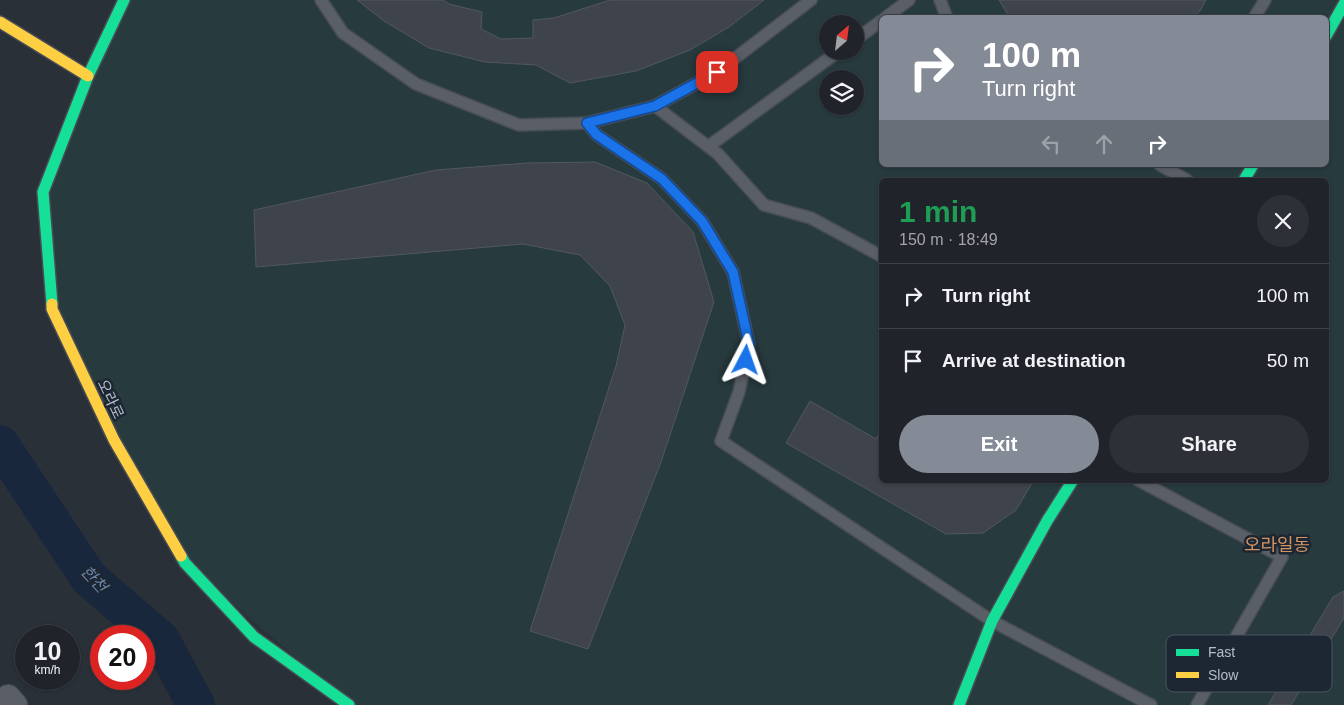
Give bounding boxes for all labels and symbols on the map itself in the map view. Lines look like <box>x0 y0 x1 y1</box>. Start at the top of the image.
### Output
north arrow <box>819 15 864 60</box>
pin <box>696 51 738 93</box>
position arrow <box>719 333 771 385</box>
street label: 오라로 <box>95 377 127 421</box>
district label: 오라일동 <box>1244 535 1310 555</box>
water label: 한천 <box>78 562 112 597</box>
speed limit sign: 20 <box>90 625 155 690</box>
legend <box>1166 635 1332 692</box>
text: Fast <box>1208 644 1235 660</box>
text: Slow <box>1208 667 1239 683</box>

